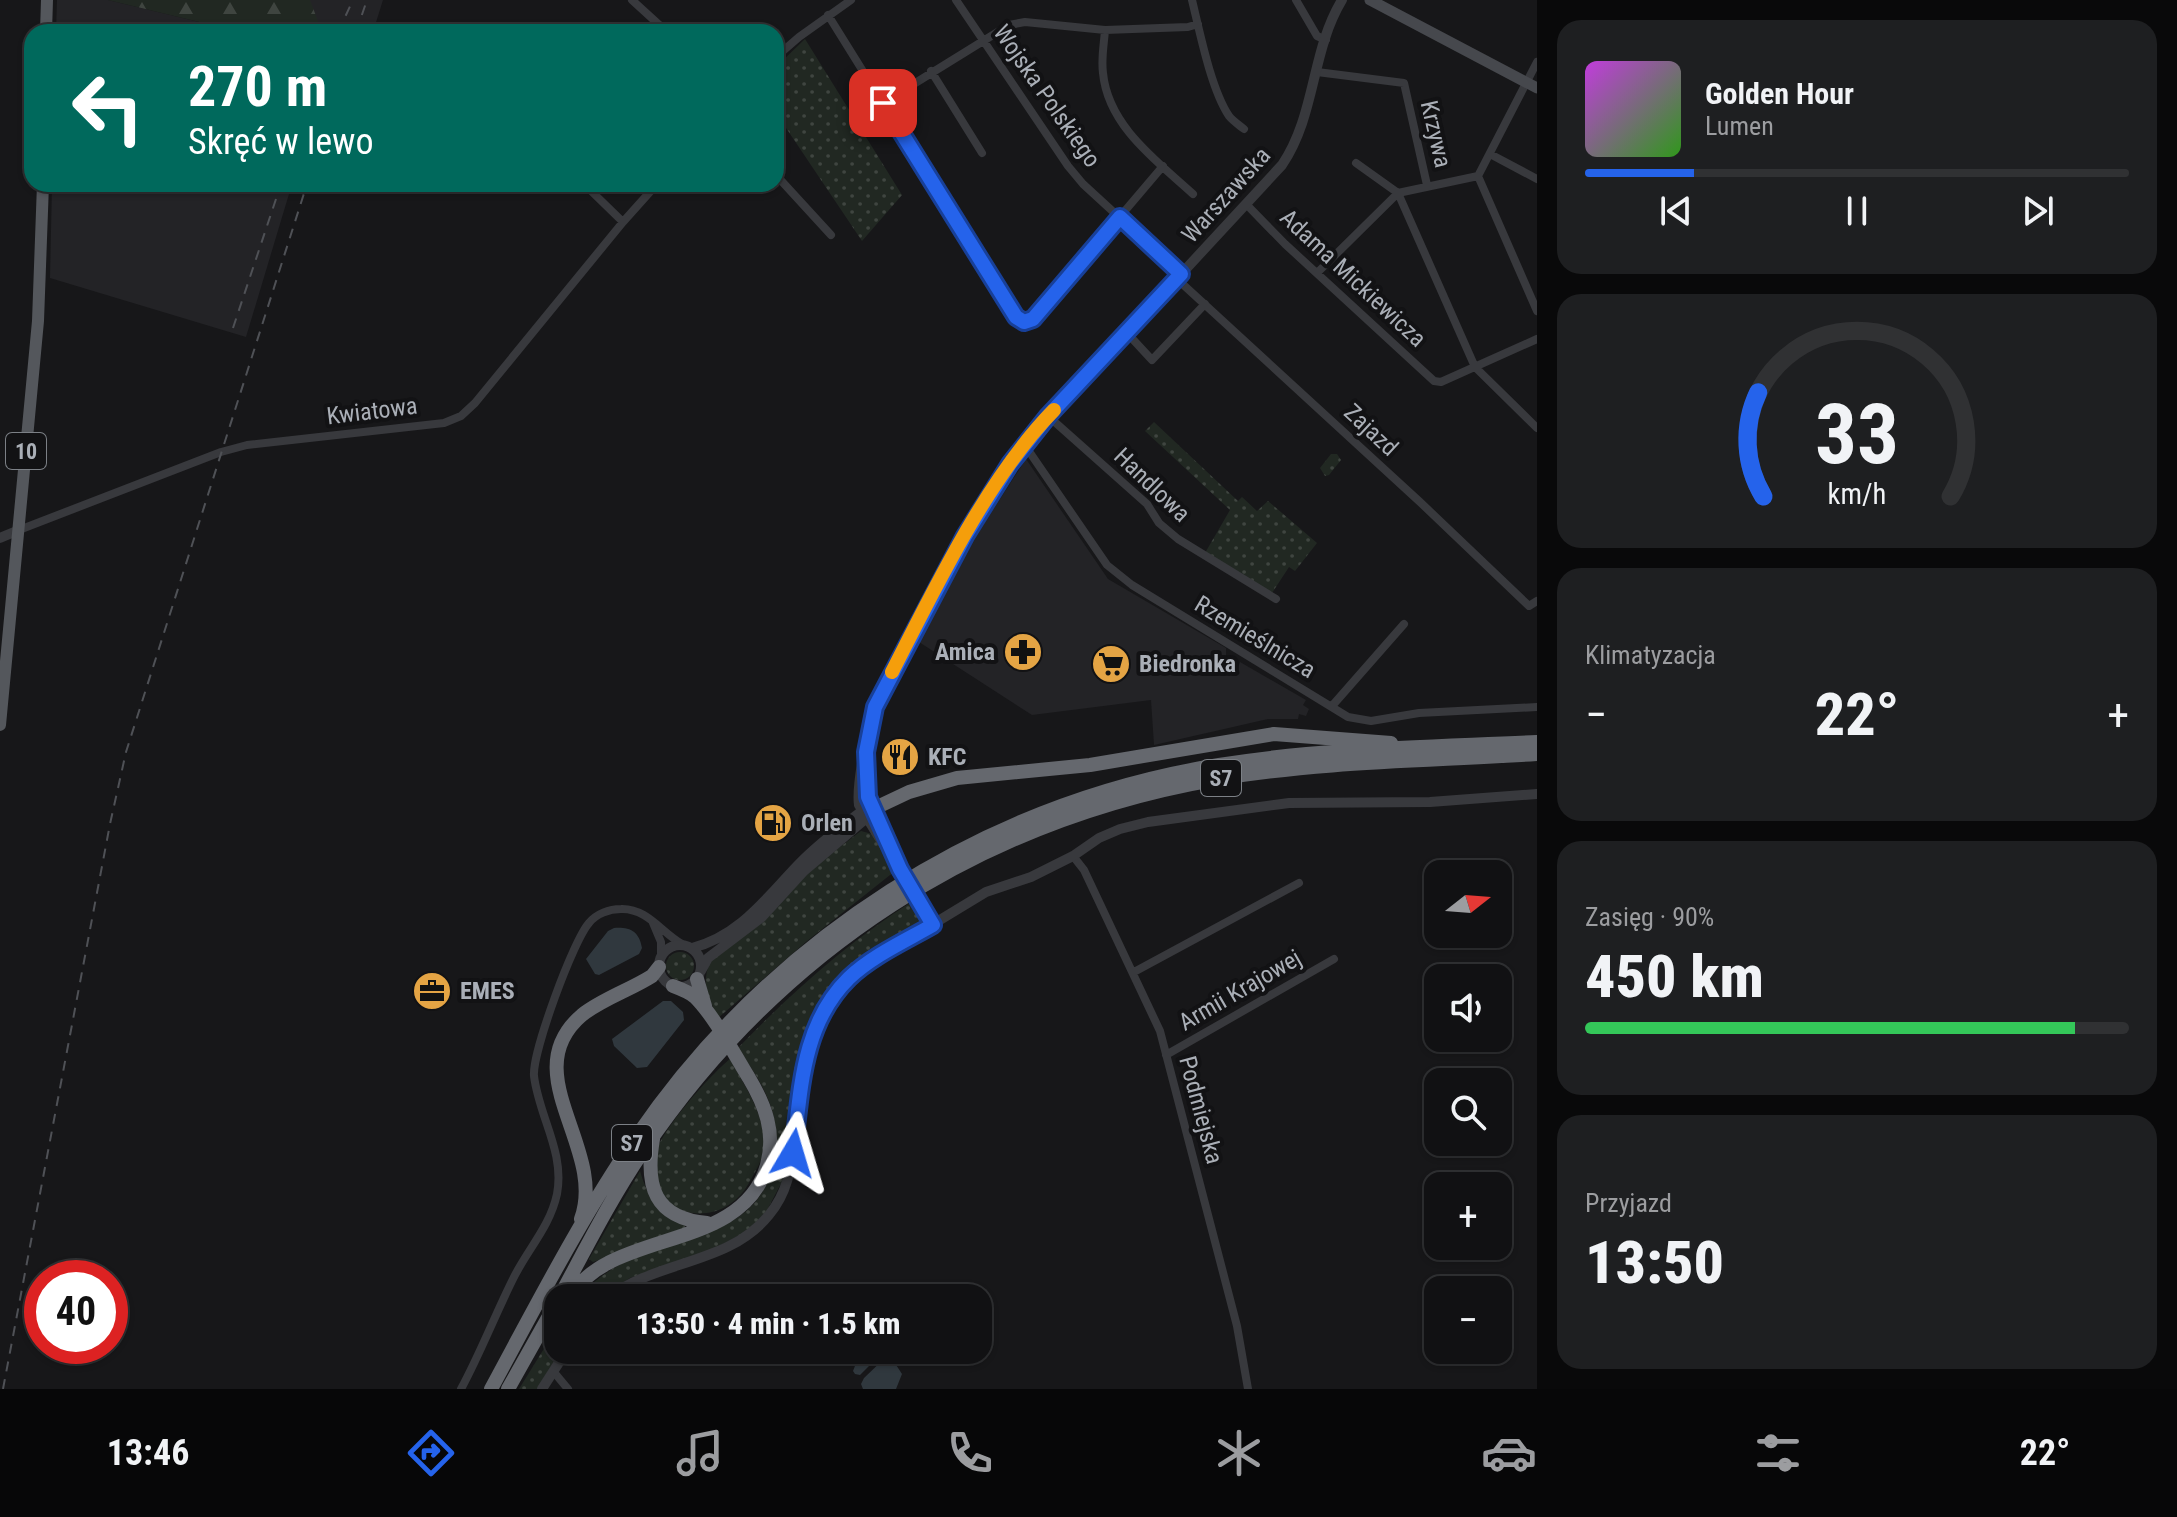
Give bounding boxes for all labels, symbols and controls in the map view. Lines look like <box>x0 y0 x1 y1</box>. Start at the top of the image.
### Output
street label: Wojska Polskiego <box>988 19 1106 173</box>
text: 270 m <box>188 54 327 120</box>
icon: left <box>56 56 160 160</box>
pin <box>849 69 917 137</box>
text: Golden Hour <box>1705 76 1854 111</box>
icon: arrive <box>861 81 905 125</box>
street label: Krzywa <box>1415 98 1457 170</box>
text: Lumen <box>1705 111 1774 141</box>
text: Skręć w lewo <box>188 121 374 163</box>
street label: Warszawska <box>1176 142 1276 248</box>
icon: previous <box>1654 189 1698 233</box>
icon: pause <box>1835 189 1879 233</box>
icon: next <box>2016 189 2060 233</box>
street label: Adama Mickiewicza <box>1274 203 1432 353</box>
text: 33 <box>1815 385 1899 482</box>
street label: Kwiatowa <box>325 392 419 430</box>
street label: Zajazd <box>1338 398 1404 462</box>
road number: 10 <box>6 433 46 469</box>
street label: Handlowa <box>1108 442 1196 528</box>
text: km/h <box>1828 477 1886 511</box>
street label: Rzemieślnicza <box>1190 590 1320 684</box>
pharmacy icon: Amica <box>1002 631 1044 673</box>
place label: Amica <box>935 638 995 666</box>
text: Klimatyzacja <box>1585 640 1716 670</box>
supermarket icon: Biedronka <box>1090 643 1132 685</box>
place label: Biedronka <box>1139 650 1236 678</box>
text: 22° <box>1815 679 1899 750</box>
text: − <box>1585 689 1607 741</box>
text: + <box>2107 689 2129 741</box>
restaurant icon: KFC <box>879 736 921 778</box>
place label: KFC <box>928 743 966 771</box>
road number: S7 <box>1201 760 1241 796</box>
fuel station icon: Orlen <box>752 802 794 844</box>
place label: Orlen <box>801 809 853 837</box>
north arrow <box>1424 860 1512 948</box>
map controls <box>1424 860 1512 1364</box>
text: Zasięg · 90% <box>1585 902 1714 932</box>
text: 450 km <box>1585 941 1764 1012</box>
street label: Armii Krajowej <box>1174 944 1306 1036</box>
button: sound <box>1424 964 1512 1052</box>
office icon: EMES <box>411 970 453 1012</box>
place label: EMES <box>460 977 515 1005</box>
street label: Podmiejska <box>1173 1053 1229 1167</box>
button: search <box>1424 1068 1512 1156</box>
position arrow <box>751 1111 835 1195</box>
road number: S7 <box>612 1125 652 1161</box>
button: + <box>1424 1172 1512 1260</box>
text: Przyjazd <box>1585 1188 1672 1218</box>
text: 13:50 <box>1585 1227 1724 1298</box>
speed limit sign: 40 <box>24 1260 128 1364</box>
button: − <box>1424 1276 1512 1364</box>
text: 13:50 · 4 min · 1.5 km <box>636 1306 900 1341</box>
icon: directions <box>403 1425 459 1481</box>
icon: music <box>672 1425 728 1481</box>
icon: phone <box>942 1425 998 1481</box>
icon: climate <box>1211 1425 1267 1481</box>
icon: car <box>1481 1425 1537 1481</box>
icon: filters <box>1750 1425 1806 1481</box>
text: 13:46 <box>107 1432 189 1474</box>
text: 22° <box>2020 1432 2070 1474</box>

